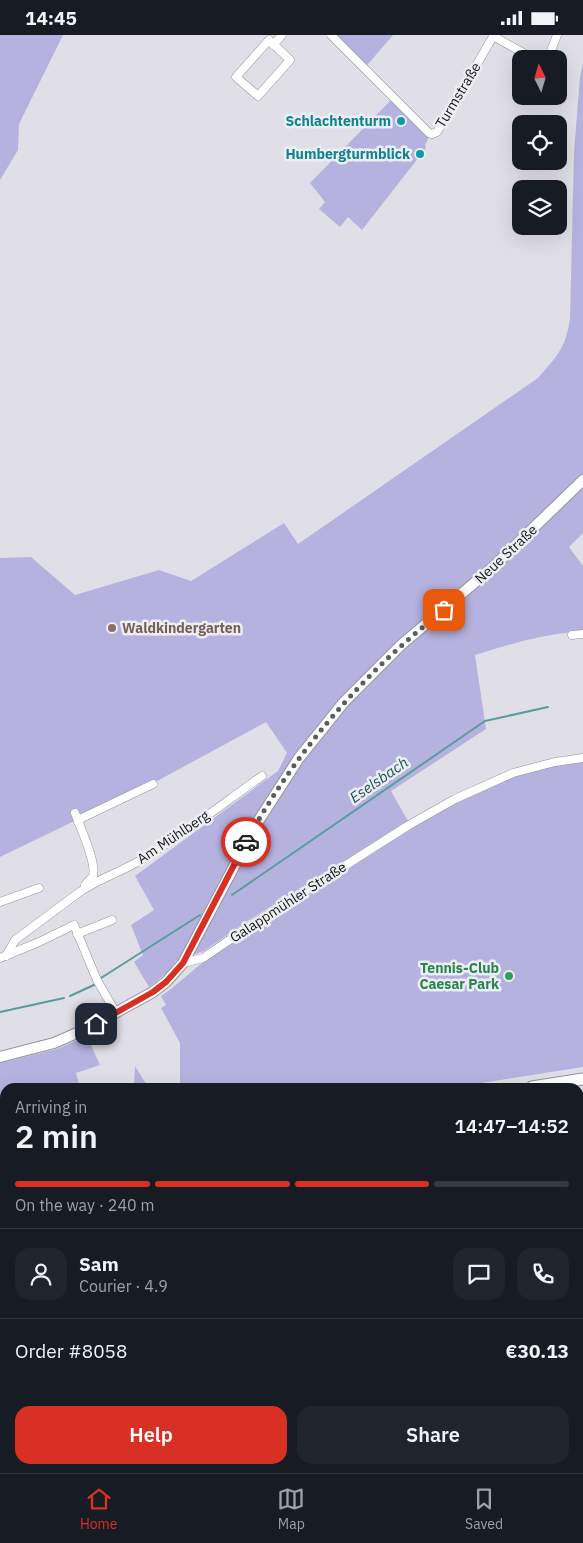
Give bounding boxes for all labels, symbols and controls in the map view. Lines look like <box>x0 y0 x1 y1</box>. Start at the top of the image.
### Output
text: 14:45 <box>25 6 77 30</box>
north arrow <box>512 50 568 105</box>
map controls <box>512 50 567 235</box>
street label: Turmstraße <box>431 59 485 131</box>
place label: Schlachtenturm <box>285 112 391 130</box>
marker: Schlachtenturm <box>395 115 407 127</box>
button: locate <box>512 115 567 170</box>
place label: Humbergturmblick <box>285 145 411 163</box>
marker: Humbergturmblick <box>414 148 426 160</box>
button: layers <box>512 180 567 235</box>
street label: Neue Straße <box>471 520 541 587</box>
pin <box>423 589 465 631</box>
icon: bag <box>430 596 458 624</box>
place label: Waldkindergarten <box>122 619 241 637</box>
marker: Waldkindergarten <box>106 622 118 634</box>
water label: Eselsbach <box>346 752 412 807</box>
street label: Am Mühlberg <box>133 806 213 868</box>
courier <box>221 817 271 867</box>
icon: car <box>232 828 260 856</box>
street label: Galappmühler Straße <box>226 858 350 946</box>
place label: Tennis-Club Caesar Park <box>419 959 500 993</box>
marker: Tennis-Club Caesar Park <box>503 970 515 982</box>
pin <box>75 1003 117 1045</box>
icon: home <box>82 1010 110 1038</box>
text: Arriving in <box>15 1097 87 1117</box>
text: 14:47–14:52 <box>455 1114 569 1138</box>
text: 2 min <box>15 1115 98 1157</box>
text: On the way · 240 m <box>15 1195 154 1215</box>
button: person <box>15 1248 67 1300</box>
button: chat <box>453 1248 505 1300</box>
button: phone <box>517 1248 569 1300</box>
text: Sam <box>79 1252 119 1276</box>
text: Courier · 4.9 <box>79 1276 168 1296</box>
text: Order #8058 <box>15 1339 127 1363</box>
text: €30.13 <box>506 1339 569 1363</box>
button: Help <box>15 1406 287 1464</box>
button: Share <box>297 1406 569 1464</box>
tab: Home <box>80 1485 118 1533</box>
tab: Map <box>277 1485 305 1533</box>
tab: Saved <box>465 1485 503 1533</box>

